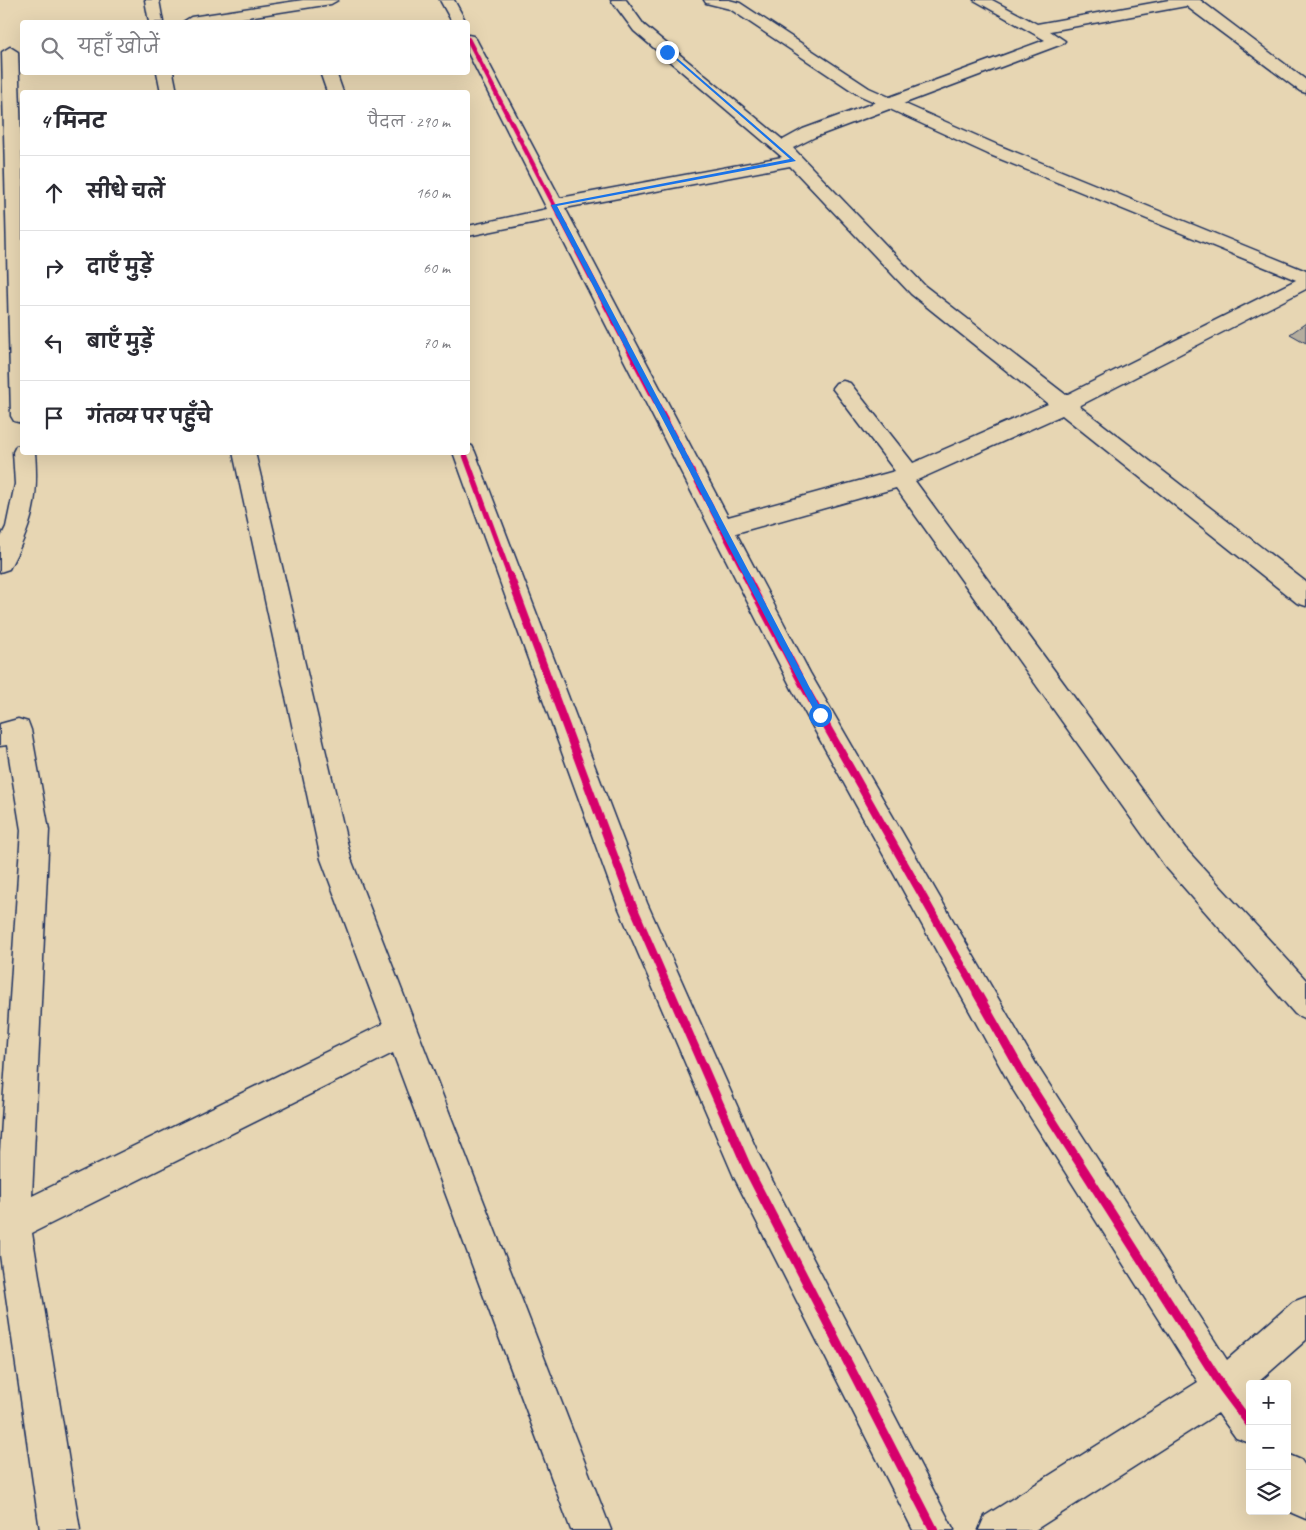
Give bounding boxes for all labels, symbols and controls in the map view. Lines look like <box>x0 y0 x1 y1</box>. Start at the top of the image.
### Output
search box <box>20 20 470 75</box>
icon: search <box>38 34 66 62</box>
text: यहाँ खोजें <box>78 35 159 59</box>
route end <box>656 41 679 64</box>
text: 4 मिनट <box>40 108 106 134</box>
text: पैदल · 290 m <box>368 112 450 132</box>
icon: ahead <box>40 179 68 207</box>
text: सीधे चलें <box>87 180 165 204</box>
text: 160 m <box>416 183 450 203</box>
icon: right <box>40 254 68 282</box>
text: दाएँ मुड़ें <box>87 255 153 279</box>
text: 60 m <box>423 258 450 278</box>
icon: left <box>40 329 68 357</box>
text: बाएँ मुड़ें <box>87 330 153 354</box>
text: 70 m <box>423 333 450 353</box>
icon: arrive <box>40 404 68 432</box>
text: गंतव्य पर पहुँचे <box>87 405 212 429</box>
route start <box>809 704 832 727</box>
map controls <box>1246 1380 1291 1515</box>
button: + <box>1246 1380 1291 1425</box>
button: − <box>1246 1425 1291 1470</box>
button: layers <box>1246 1470 1291 1515</box>

